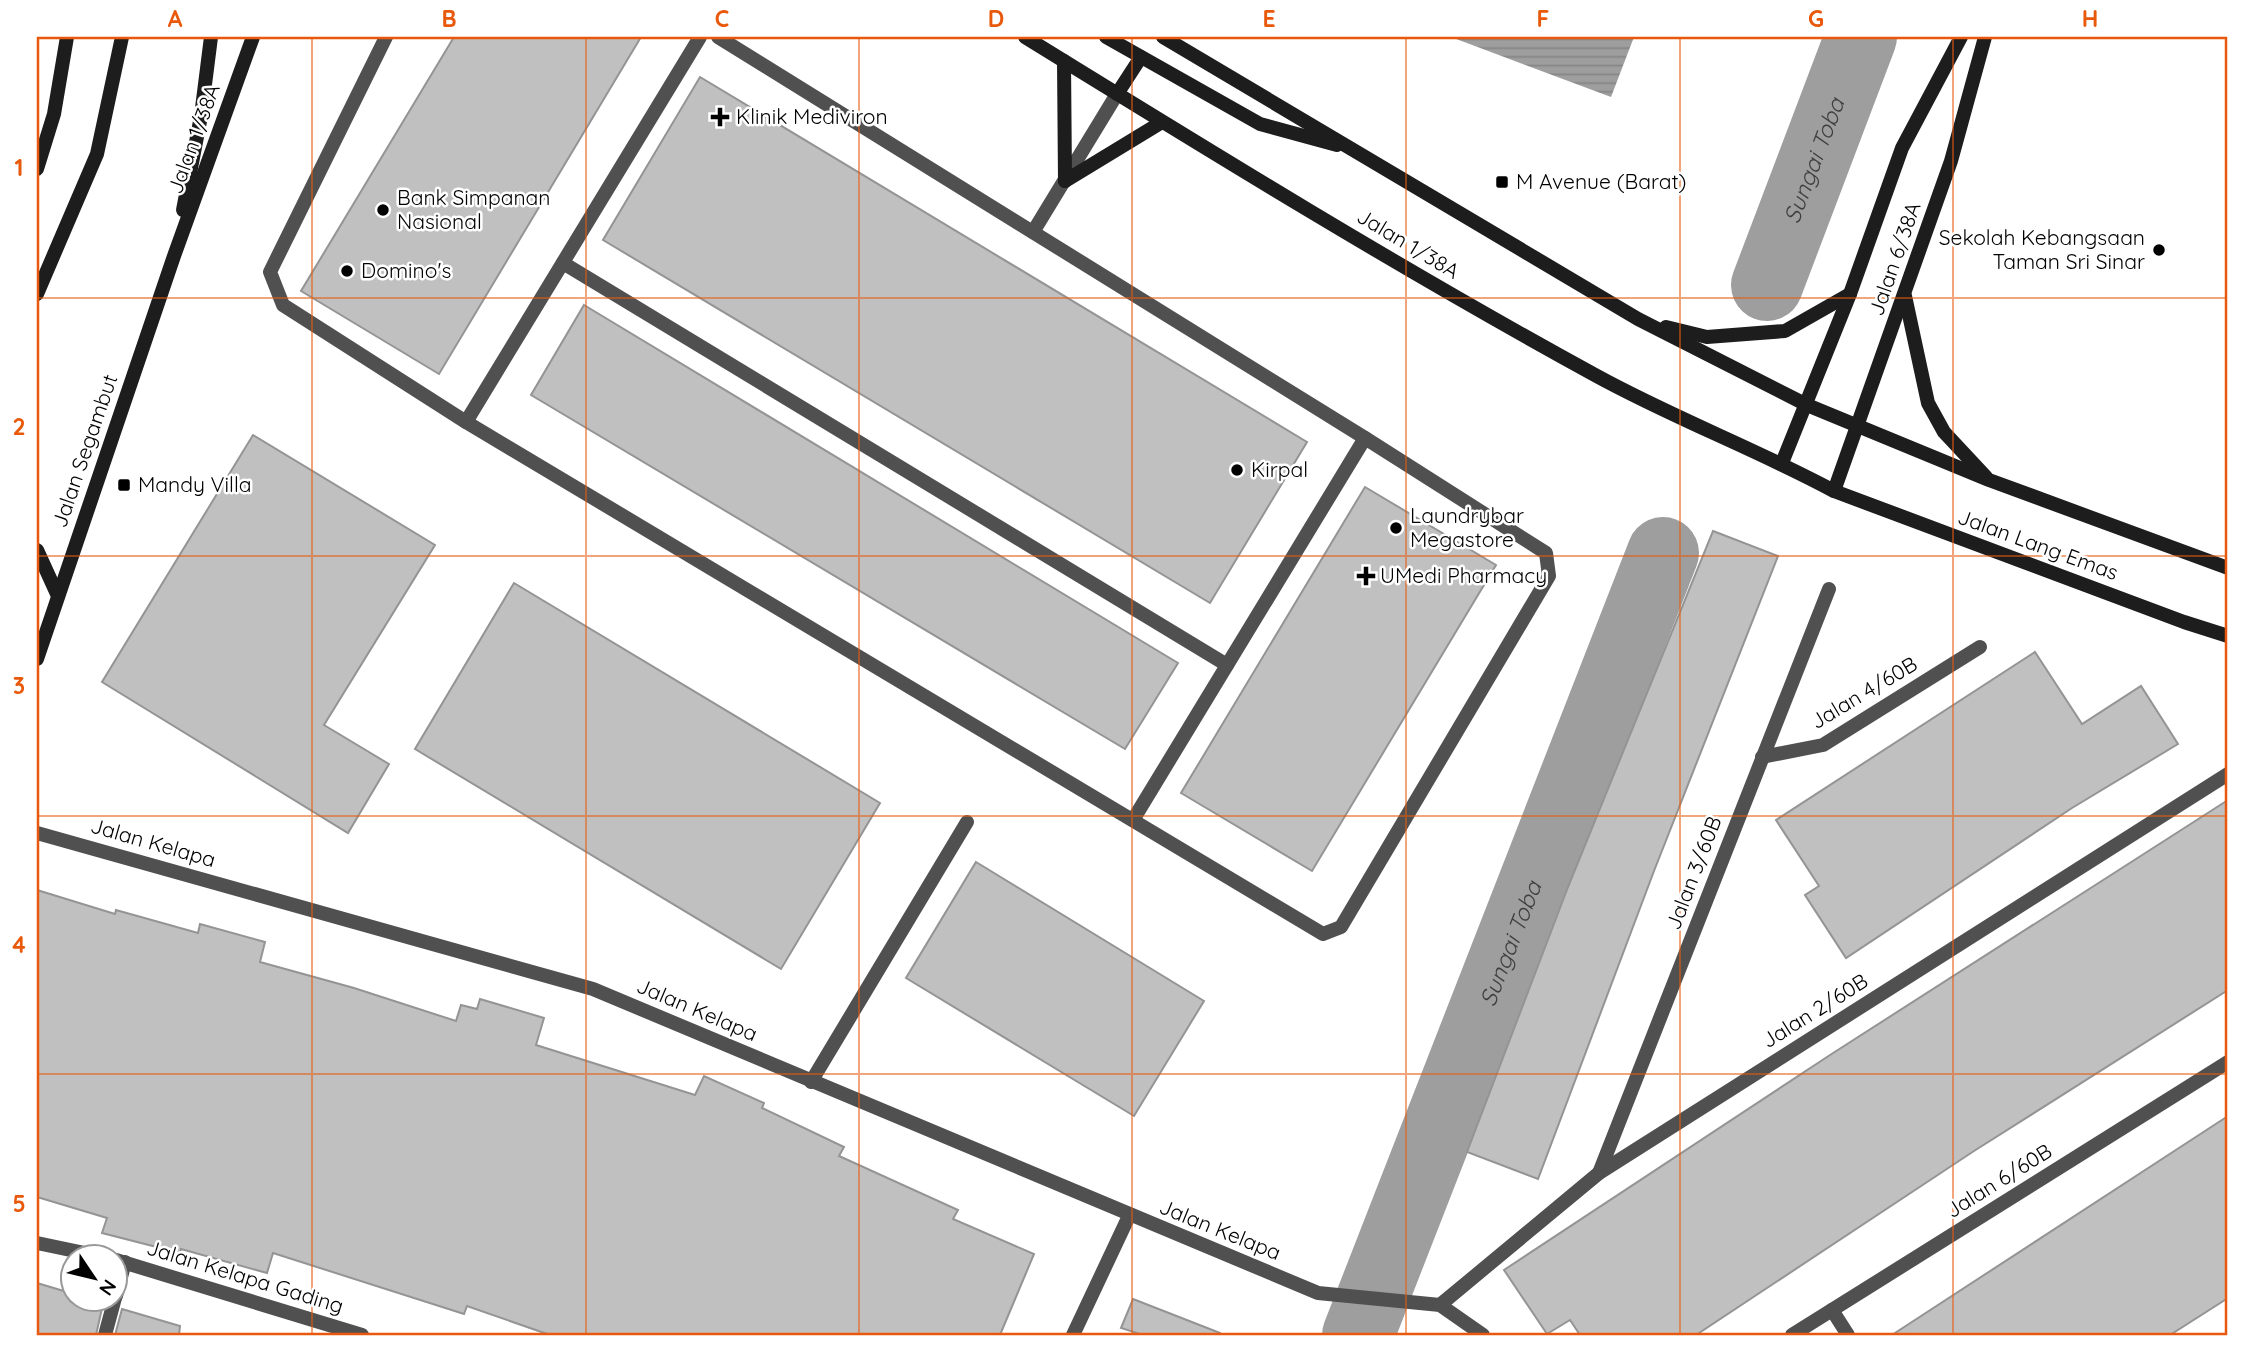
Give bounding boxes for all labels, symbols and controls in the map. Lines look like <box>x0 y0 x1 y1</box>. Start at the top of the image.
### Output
text: A <box>168 4 183 33</box>
text: B <box>441 4 457 33</box>
text: C <box>715 4 729 33</box>
text: D <box>988 4 1004 33</box>
text: E <box>1262 4 1276 33</box>
text: F <box>1537 4 1549 33</box>
text: G <box>1808 4 1824 33</box>
text: H <box>2082 4 2098 33</box>
street label: Jalan 1/38A <box>161 80 225 197</box>
water label: Sungai Toba <box>1777 93 1851 227</box>
place label: Klinik Mediviron <box>736 103 888 129</box>
marker: Klinik Mediviron <box>710 107 730 127</box>
text: 1 <box>15 153 23 182</box>
place label: M Avenue (Barat) <box>1516 168 1686 194</box>
marker: M Avenue (Barat) <box>1494 174 1510 190</box>
place label: Bank Simpanan Nasional <box>397 184 550 234</box>
street label: Jalan 6/38A <box>1862 198 1926 319</box>
marker: Bank Simpanan Nasional <box>375 202 391 218</box>
street label: Jalan 1/38A <box>1353 202 1464 284</box>
place label: Sekolah Kebangsaan Taman Sri Sinar <box>1939 224 2145 274</box>
marker: Sekolah Kebangsaan Taman Sri Sinar <box>2151 242 2167 258</box>
place label: Domino's <box>361 257 451 283</box>
marker: Domino's <box>339 263 355 279</box>
street label: Jalan Segambut <box>46 371 122 531</box>
text: 2 <box>12 412 26 441</box>
place label: Kirpal <box>1251 456 1308 482</box>
marker: Kirpal <box>1229 462 1245 478</box>
place label: Mandy Villa <box>138 471 251 497</box>
marker: Mandy Villa <box>116 477 132 493</box>
place label: Laundrybar Megastore <box>1410 502 1524 552</box>
street label: Jalan Lang Emas <box>1955 503 2122 585</box>
marker: Laundrybar Megastore <box>1388 520 1404 536</box>
place label: UMedi Pharmacy <box>1380 562 1547 588</box>
marker: UMedi Pharmacy <box>1358 568 1374 584</box>
street label: Jalan 4/60B <box>1806 650 1921 734</box>
text: 3 <box>13 671 25 700</box>
street label: Jalan Kelapa <box>88 812 219 872</box>
street label: Jalan 3/60B <box>1659 812 1727 933</box>
water label: Sungai Toba <box>1473 876 1548 1010</box>
text: 4 <box>12 930 26 959</box>
street label: Jalan 2/60B <box>1757 967 1872 1053</box>
street label: Jalan Kelapa <box>633 972 762 1046</box>
street label: Jalan 6/60B <box>1941 1137 2056 1223</box>
text: 5 <box>12 1189 26 1218</box>
street label: Jalan Kelapa <box>1156 1193 1285 1265</box>
street label: Jalan Kelapa Gading <box>144 1234 347 1318</box>
north arrow <box>60 1242 130 1312</box>
text: N <box>94 1275 122 1300</box>

